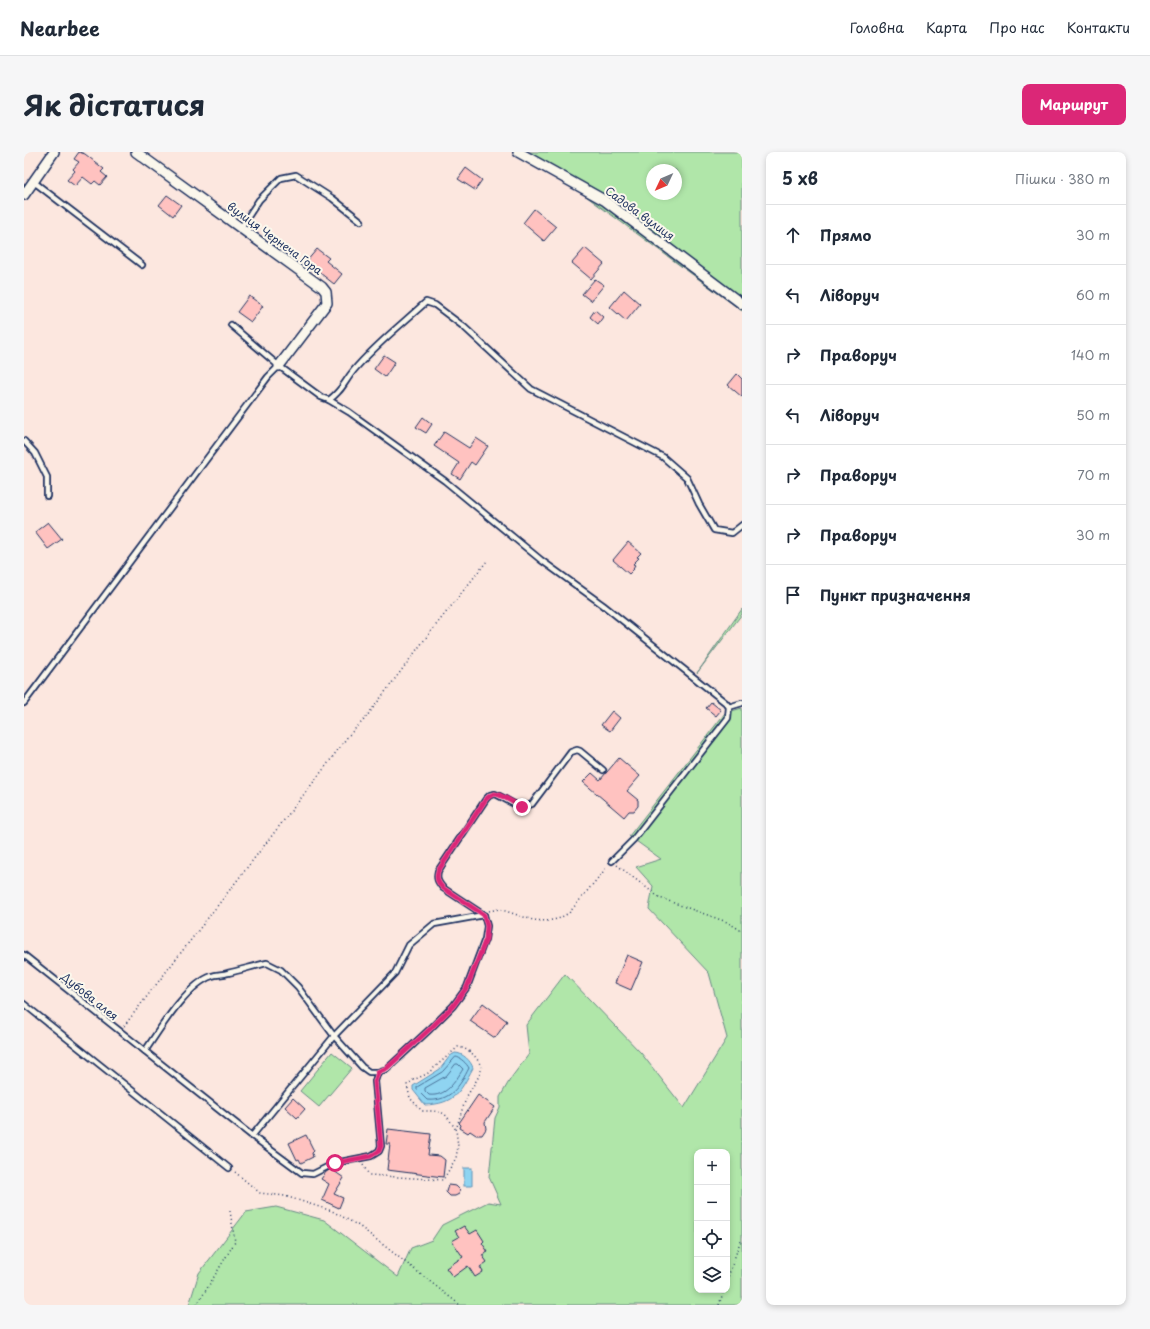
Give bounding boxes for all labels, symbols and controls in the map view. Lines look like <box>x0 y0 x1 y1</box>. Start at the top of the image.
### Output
text: Nearbee <box>20 14 100 42</box>
text: Головна <box>850 17 904 38</box>
text: Карта <box>926 17 967 38</box>
text: Про нас <box>989 17 1045 38</box>
text: Контакти <box>1067 17 1130 38</box>
text: Як дістатися <box>24 83 205 126</box>
button: Маршрут <box>1022 84 1126 125</box>
north arrow <box>646 164 682 200</box>
text: 5 хв <box>782 165 818 191</box>
text: Пішки · 380 m <box>1015 169 1110 188</box>
street label: Садова вулиця <box>602 182 678 244</box>
street label: вулиця Чернеча Гора <box>224 198 326 279</box>
text: Прямо <box>820 223 871 246</box>
icon: ahead <box>782 224 804 246</box>
text: 30 m <box>1076 225 1110 244</box>
text: Ліворуч <box>820 283 880 306</box>
icon: left <box>782 284 804 306</box>
text: 60 m <box>1076 285 1110 304</box>
text: Праворуч <box>820 343 897 366</box>
icon: right <box>782 344 804 366</box>
text: 140 m <box>1071 345 1110 364</box>
text: Ліворуч <box>820 403 880 426</box>
icon: left <box>782 404 804 426</box>
text: 50 m <box>1076 405 1110 424</box>
text: Праворуч <box>820 463 897 486</box>
icon: right <box>782 464 804 486</box>
text: 70 m <box>1077 465 1110 484</box>
text: Праворуч <box>820 523 897 546</box>
icon: right <box>782 524 804 546</box>
text: 30 m <box>1076 525 1110 544</box>
text: Пункт призначення <box>820 583 971 606</box>
icon: arrive <box>782 584 804 606</box>
route end <box>513 798 531 816</box>
street label: Дубова алея <box>57 967 122 1024</box>
map controls <box>694 1149 730 1293</box>
button: + <box>694 1149 730 1185</box>
route start <box>326 1154 344 1172</box>
button: − <box>694 1185 730 1221</box>
button: locate <box>694 1221 730 1257</box>
button: layers <box>694 1257 730 1293</box>

